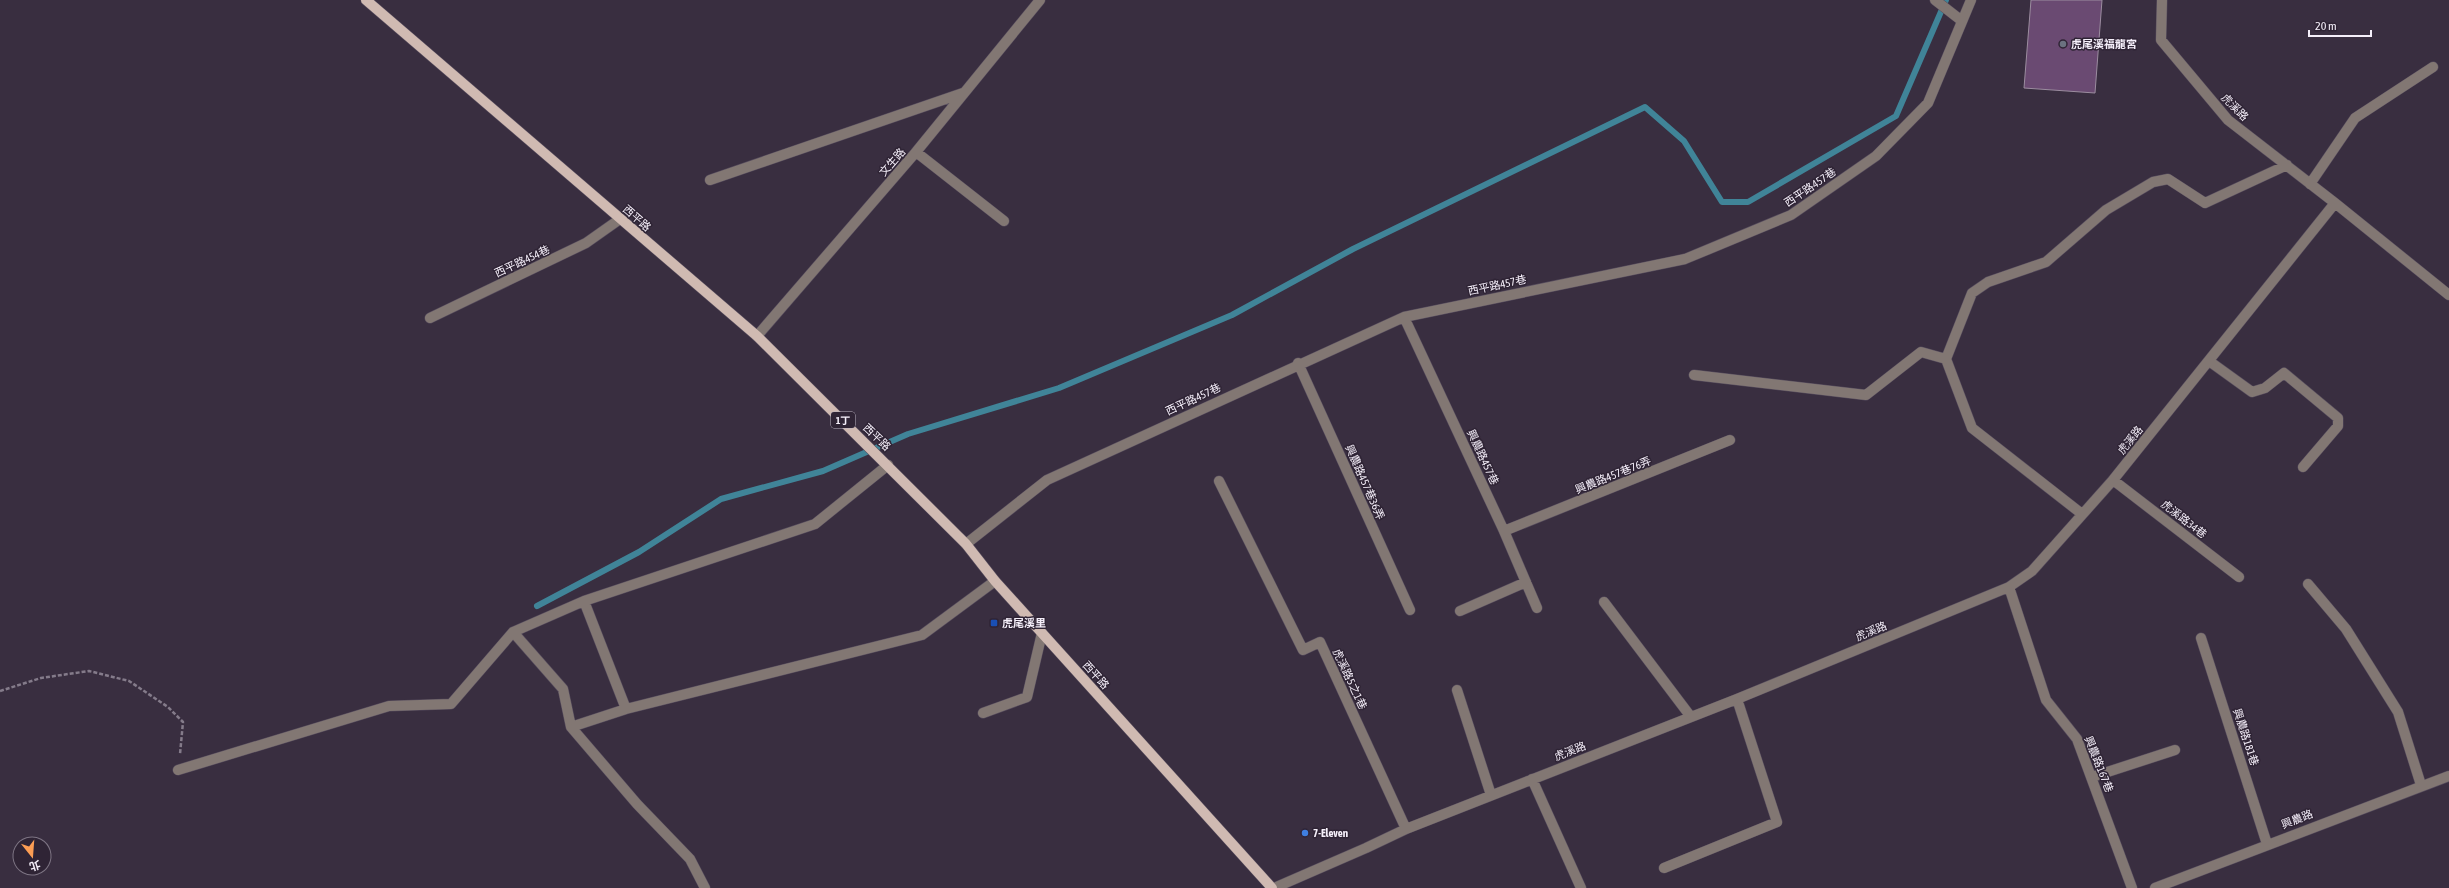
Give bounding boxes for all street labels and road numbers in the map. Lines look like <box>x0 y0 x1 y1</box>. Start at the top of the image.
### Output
street label: 虎溪路 <box>2219 91 2251 123</box>
street label: 文生路 <box>877 146 907 178</box>
street label: 西平路457巷 <box>1782 165 1838 209</box>
street label: 西平路 <box>621 203 653 233</box>
street label: 西平路454巷 <box>492 243 552 279</box>
street label: 西平路457巷 <box>1467 273 1527 297</box>
street label: 西平路457巷 <box>1163 381 1223 417</box>
road number: 1丁 <box>831 412 855 428</box>
street label: 西平路 <box>861 421 893 453</box>
street label: 虎溪路 <box>2115 423 2145 457</box>
street label: 興農路457巷 <box>1465 427 1501 487</box>
street label: 興農路457巷36弄 <box>1343 443 1387 521</box>
street label: 興農路457巷76弄 <box>1573 454 1653 496</box>
street label: 虎溪路34巷 <box>2159 498 2209 540</box>
street label: 虎溪路 <box>1853 619 1889 643</box>
street label: 虎溪路5之1巷 <box>1331 647 1369 711</box>
street label: 西平路 <box>1081 659 1111 691</box>
street label: 興農路181巷 <box>2231 707 2261 767</box>
street label: 興農路167巷 <box>2082 734 2116 794</box>
street label: 虎溪路 <box>1552 739 1588 763</box>
street label: 興農路 <box>2279 807 2315 831</box>

